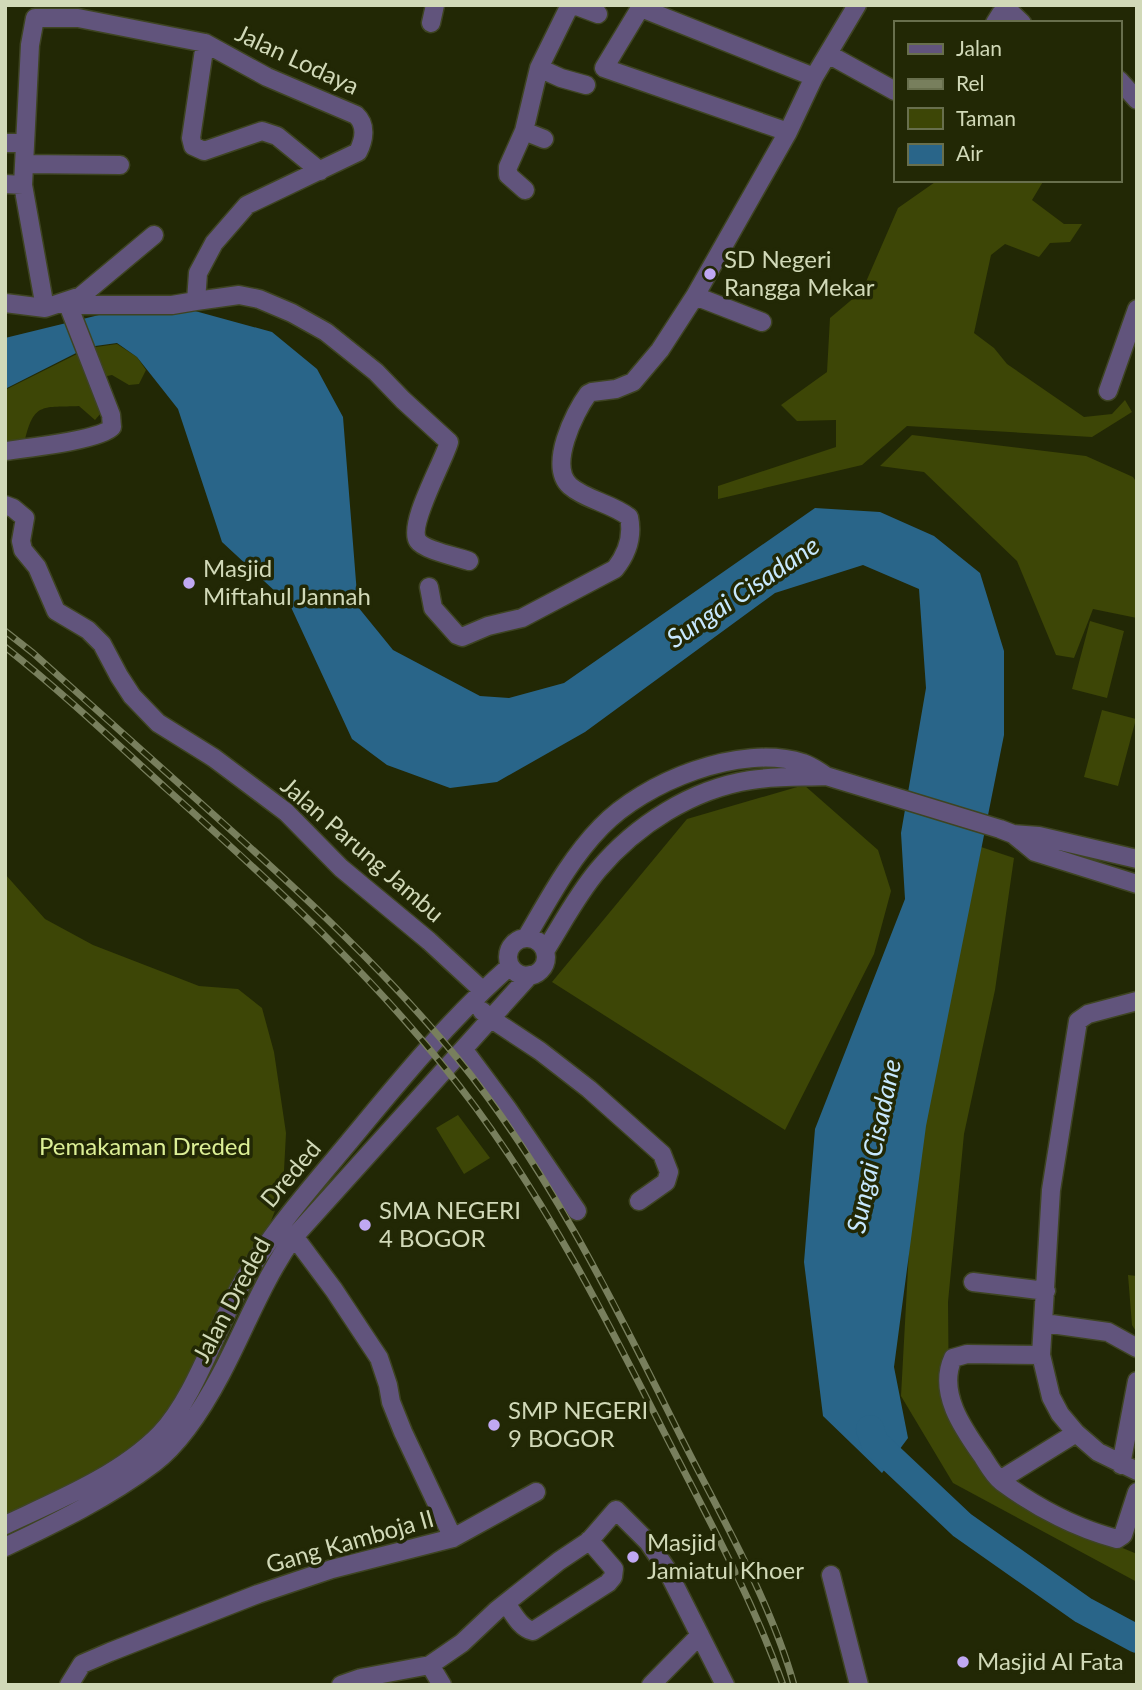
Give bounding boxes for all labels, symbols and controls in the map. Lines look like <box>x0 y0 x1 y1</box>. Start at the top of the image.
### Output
street label: Jalan Lodaya <box>231 17 364 100</box>
legend <box>894 21 1121 182</box>
text: Jalan <box>956 35 1002 60</box>
text: Rel <box>956 70 985 95</box>
text: Taman <box>956 105 1016 130</box>
text: Air <box>956 140 983 165</box>
place label: SD Negeri Rangga Mekar <box>724 244 875 301</box>
marker: SD Negeri Rangga Mekar <box>702 266 718 282</box>
water label: Sungai Cisadane <box>660 528 825 654</box>
place label: Masjid Miftahul Jannah <box>203 553 371 610</box>
marker: Masjid Miftahul Jannah <box>181 575 197 591</box>
street label: Jalan Parung Jambu <box>276 770 450 927</box>
water label: Sungai Cisadane <box>839 1056 907 1236</box>
park label: Pemakaman Dreded <box>39 1131 251 1160</box>
street label: Dreded <box>254 1134 326 1212</box>
place label: SMA NEGERI 4 BOGOR <box>379 1195 521 1252</box>
marker: SMA NEGERI 4 BOGOR <box>357 1217 373 1233</box>
street label: Jalan Dreded <box>186 1232 276 1367</box>
place label: SMP NEGERI 9 BOGOR <box>508 1395 648 1452</box>
marker: SMP NEGERI 9 BOGOR <box>486 1417 502 1433</box>
street label: Gang Kamboja II <box>262 1503 437 1578</box>
place label: Masjid Jamiatul Khoer <box>647 1527 804 1584</box>
marker: Masjid Jamiatul Khoer <box>625 1549 641 1565</box>
place label: Masjid Al Fata <box>977 1646 1124 1675</box>
marker: Masjid Al Fata <box>955 1654 971 1670</box>

